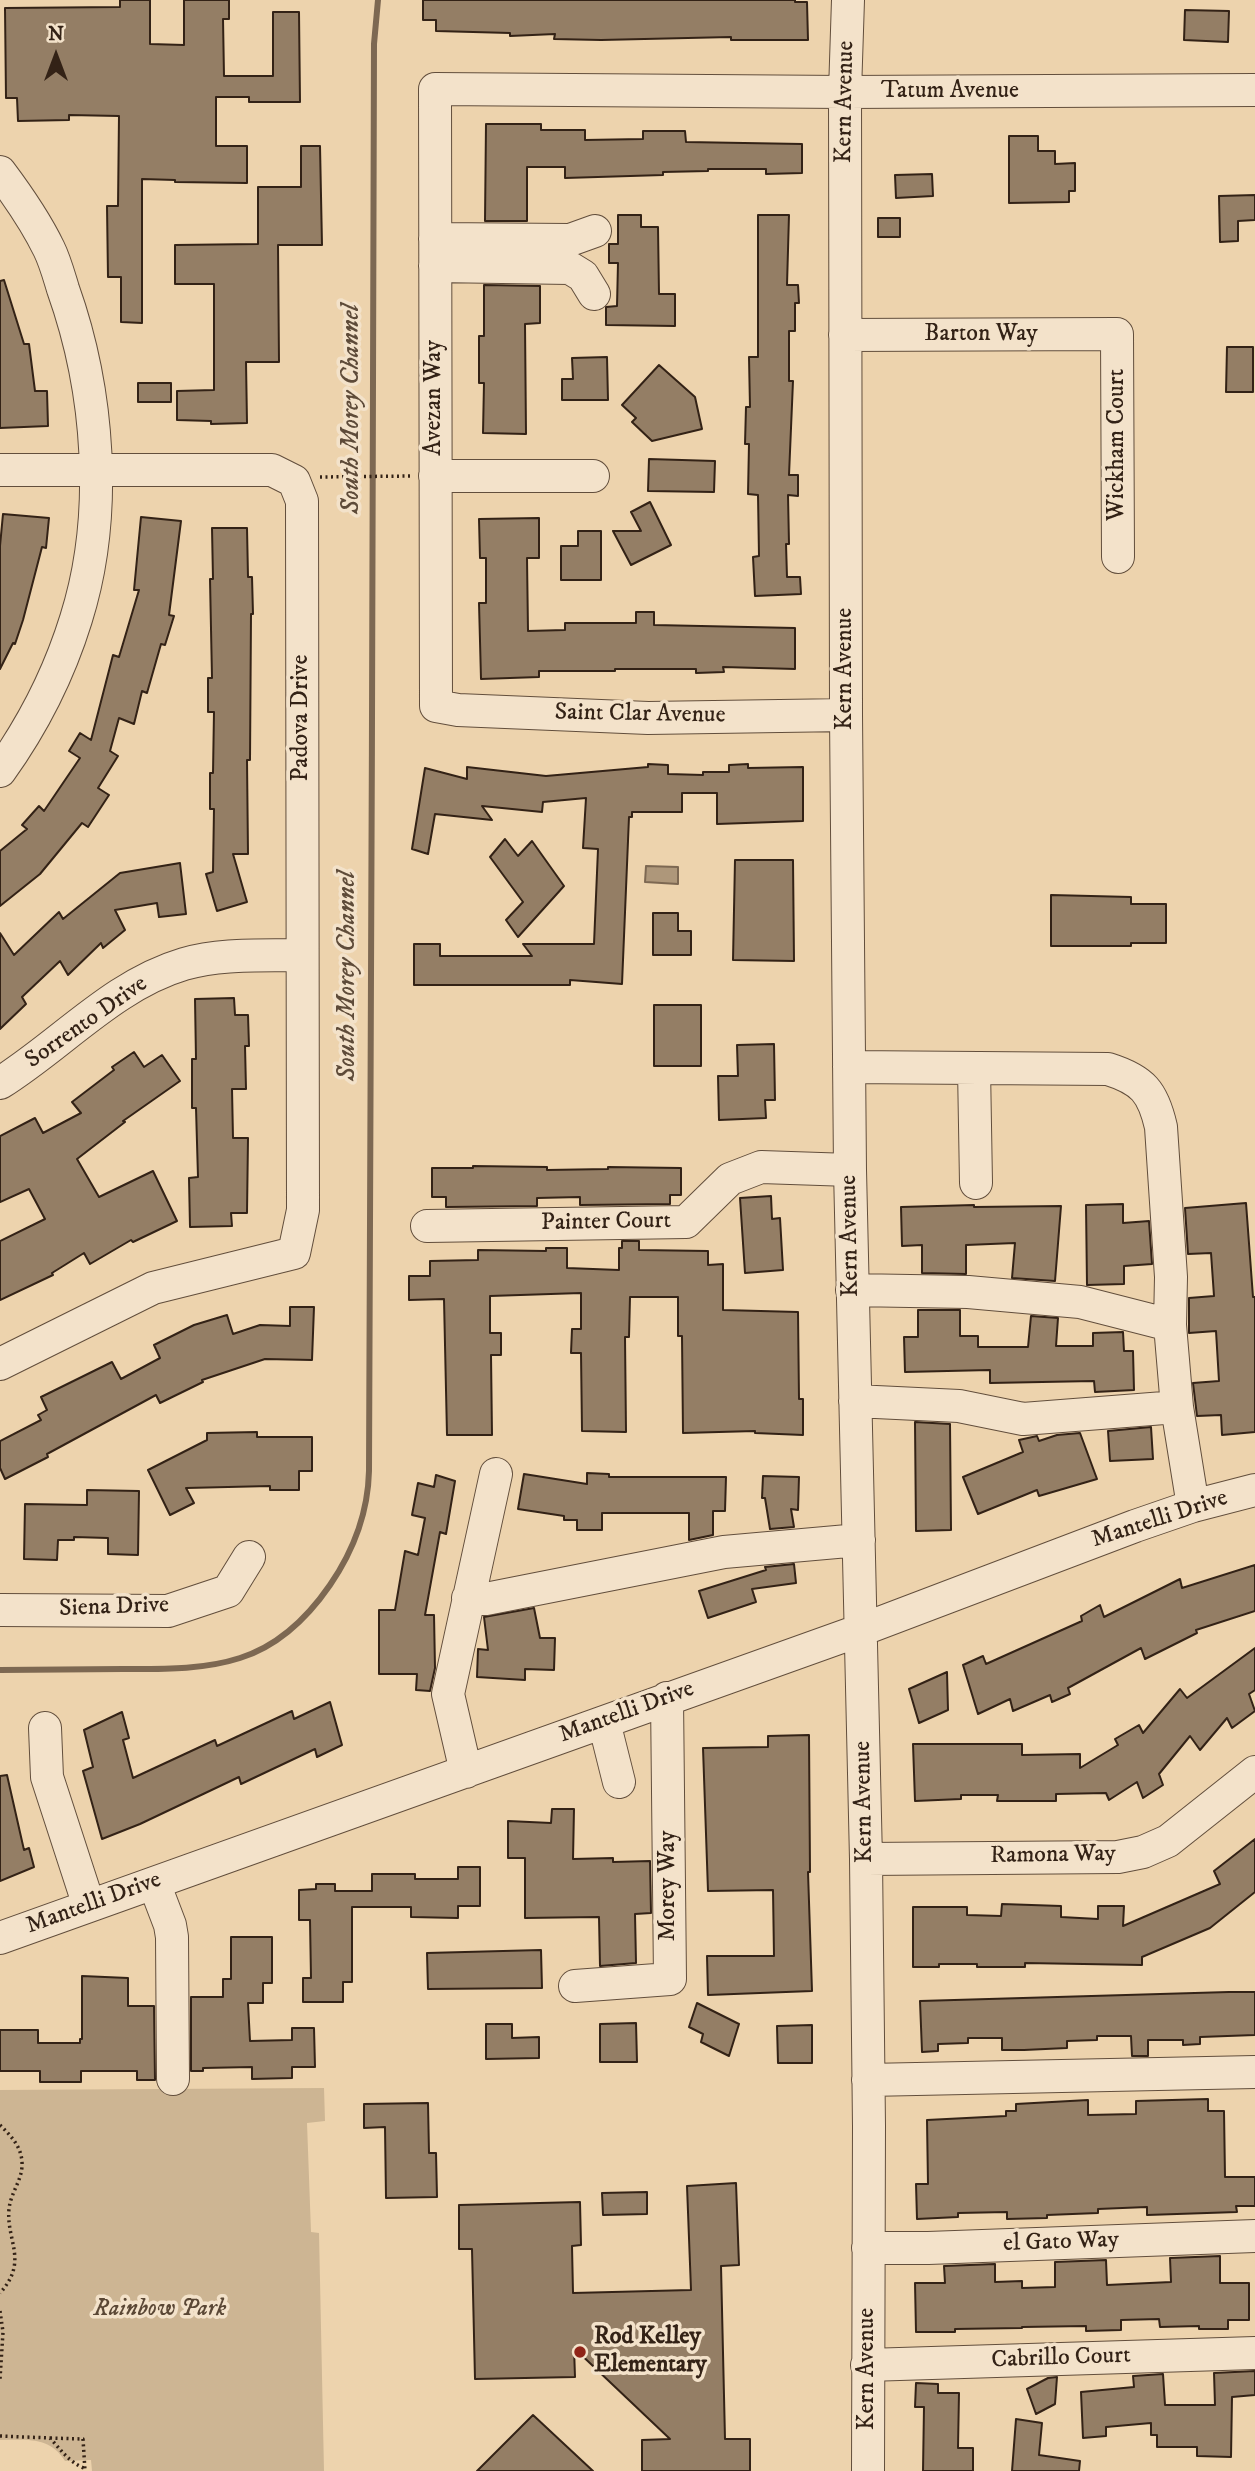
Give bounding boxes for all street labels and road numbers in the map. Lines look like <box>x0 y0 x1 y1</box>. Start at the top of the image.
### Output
street label: Kern Avenue <box>831 41 861 163</box>
street label: Tatum Avenue <box>881 78 1019 106</box>
street label: Barton Way <box>924 321 1038 349</box>
street label: Avezan Way <box>421 340 449 456</box>
street label: Wickham Court <box>1104 369 1132 521</box>
street label: Kern Avenue <box>832 608 860 730</box>
street label: Padova Drive <box>288 654 316 782</box>
street label: Saint Clar Avenue <box>554 699 726 731</box>
street label: Sorrento Drive <box>20 970 154 1076</box>
street label: Kern Avenue <box>836 1175 866 1297</box>
street label: Painter Court <box>541 1207 671 1239</box>
street label: Mantelli Drive <box>1088 1484 1232 1556</box>
street label: Siena Drive <box>59 1592 169 1624</box>
street label: Mantelli Drive <box>556 1675 698 1751</box>
street label: Kern Avenue <box>850 1741 880 1863</box>
street label: Morey Way <box>655 1831 683 1941</box>
street label: Ramona Way <box>990 1841 1116 1871</box>
street label: Mantelli Drive <box>23 1866 165 1942</box>
street label: el Gato Way <box>1003 2227 1119 2259</box>
street label: Kern Avenue <box>854 2308 882 2430</box>
street label: Cabrillo Court <box>991 2342 1131 2376</box>

